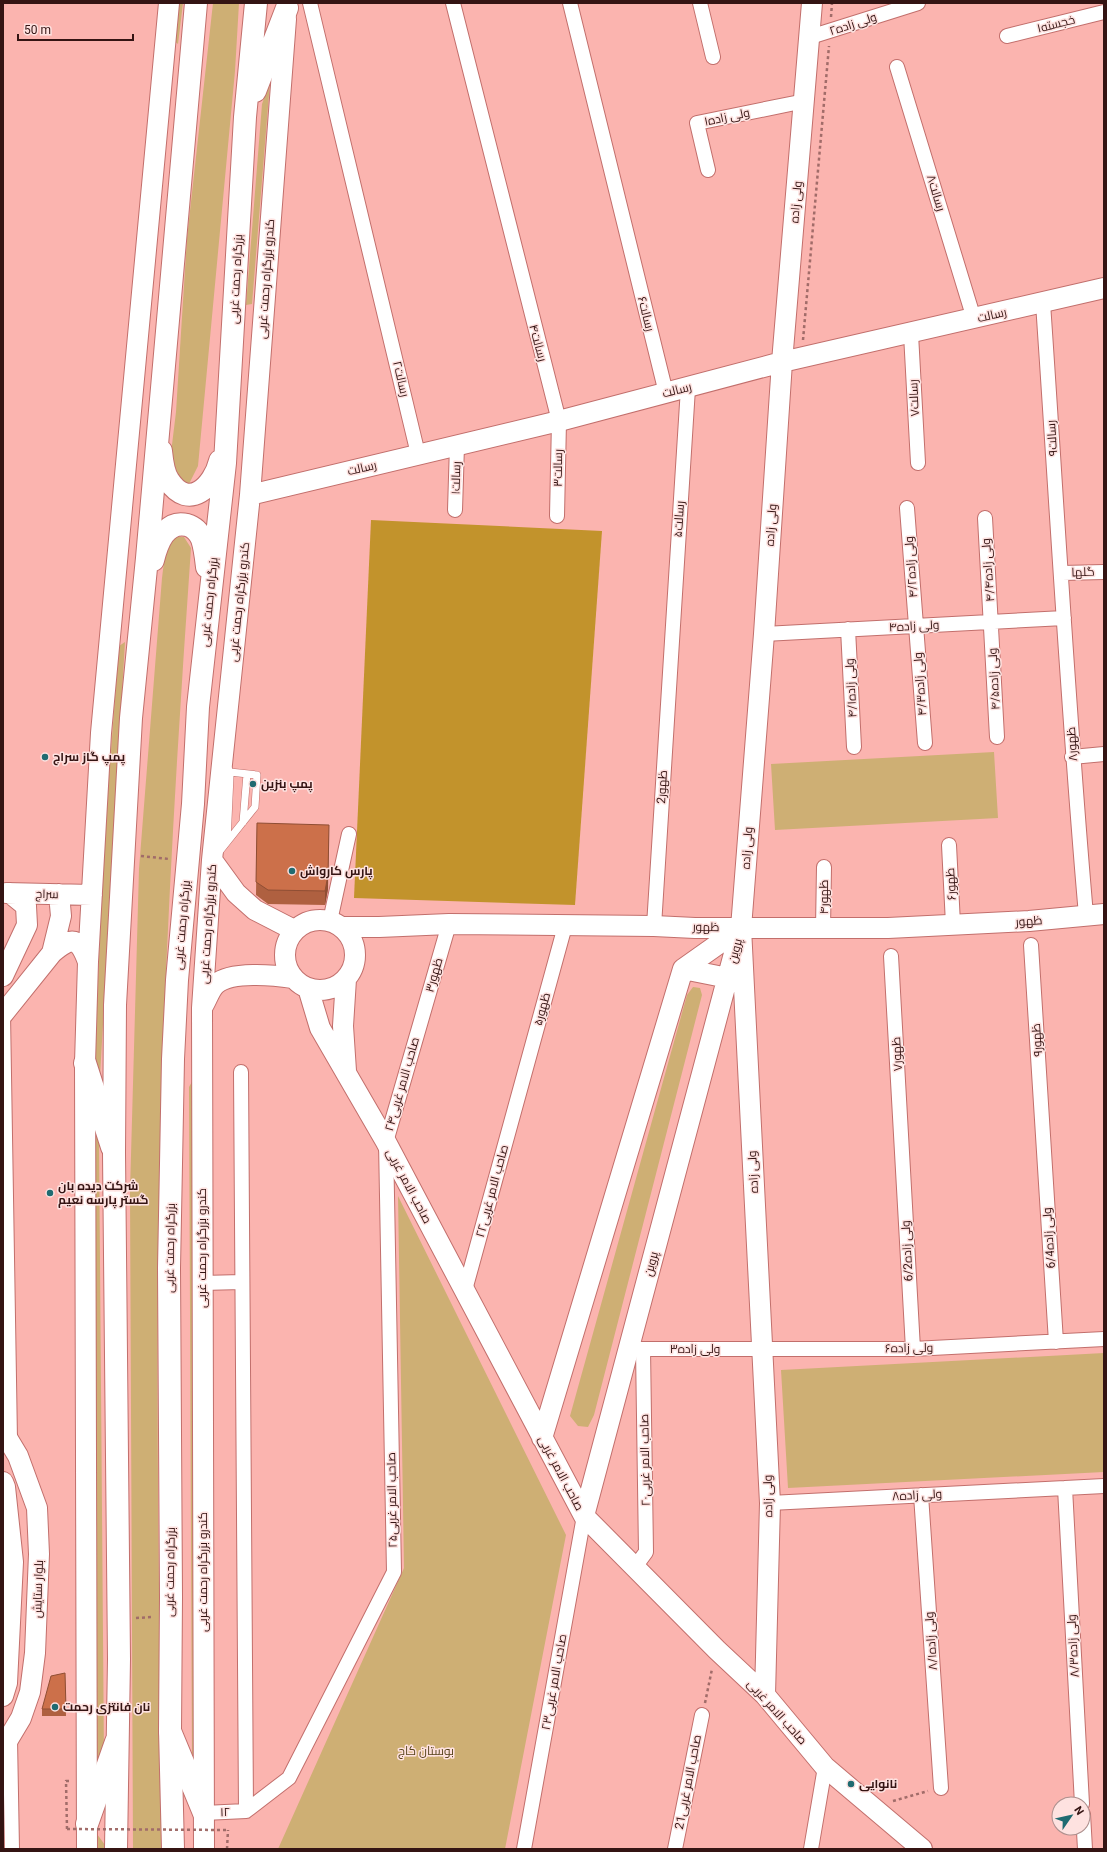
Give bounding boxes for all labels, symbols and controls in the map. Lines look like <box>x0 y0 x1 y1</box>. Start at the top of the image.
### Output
street label: ولی زاده۲ <box>828 10 878 38</box>
street label: خجسته۱ <box>1036 13 1076 35</box>
scale bar <box>18 16 133 42</box>
text: 50 m <box>24 23 51 37</box>
street label: ولی زاده۱ <box>703 105 751 129</box>
street label: رسالت۸ <box>924 173 948 213</box>
street label: ولی زاده <box>787 180 805 224</box>
street label: کندرو بزرگراه رحمت غربی <box>255 219 277 339</box>
street label: بزرگراه رحمت غربی <box>227 234 245 324</box>
street label: رسالت۶ <box>635 295 657 333</box>
street label: رسالت <box>976 305 1008 325</box>
street label: رسالت۴ <box>526 323 550 363</box>
street label: رسالت۲ <box>390 360 412 398</box>
street label: رسالت۷ <box>906 379 922 417</box>
street label: رسالت <box>661 380 693 400</box>
street label: رسالت۹ <box>1044 420 1060 456</box>
street label: رسالت۳ <box>551 449 565 487</box>
street label: رسالت <box>346 458 378 478</box>
street label: رسالت۱ <box>448 461 464 495</box>
street label: رسالت۵ <box>671 500 687 538</box>
street label: ولی زاده <box>763 503 779 547</box>
street label: ولی زاده۴/۲ <box>902 536 920 598</box>
street label: ولی زاده۴/۴ <box>979 538 997 602</box>
street label: کندرو بزرگراه رحمت غربی <box>226 541 252 663</box>
street label: بزرگراه رحمت غربی <box>197 556 221 648</box>
street label: گلها <box>1071 565 1095 579</box>
street label: ولی زاده۴ <box>888 618 940 634</box>
street label: ولی زاده۴/۵ <box>985 648 1003 710</box>
street label: ولی زاده۴/۳ <box>911 652 929 716</box>
street label: ولی زاده۴/۱ <box>842 658 860 718</box>
street label: ظهور۸ <box>1064 726 1080 762</box>
place label: پمپ گاز سراج <box>53 750 126 766</box>
marker: پمپ گاز سراج <box>40 752 50 762</box>
street label: 2ظهور <box>654 770 670 804</box>
place label: پمپ بنزین <box>261 777 313 793</box>
marker: پمپ بنزین <box>248 779 258 789</box>
street label: ولی زاده <box>739 826 755 870</box>
street label: کندرو بزرگراه رحمت غربی <box>197 864 219 984</box>
place label: پارس کارواش <box>300 864 373 880</box>
marker: پارس کارواش <box>287 866 297 876</box>
street label: ظهور۶ <box>943 867 959 901</box>
street label: ظهور۴ <box>817 879 831 914</box>
street label: بزرگراه رحمت غربی <box>171 880 193 970</box>
street label: سراج <box>35 887 59 902</box>
street label: ظهور <box>1014 913 1043 929</box>
street label: ظهور <box>691 920 720 934</box>
street label: پروین <box>725 936 747 965</box>
street label: ظهور۳ <box>422 956 446 994</box>
street label: ظهور۵ <box>531 991 553 1027</box>
street label: ظهور۹ <box>1029 1023 1045 1057</box>
street label: صاحب الامر غربی۲۴ <box>382 1036 422 1132</box>
street label: ظهور۷ <box>889 1036 905 1072</box>
street label: صاحب الامر غربی٢٢ <box>473 1143 511 1239</box>
street label: صاحب الامر غربی <box>383 1146 435 1226</box>
street label: ولی زاده <box>745 1150 761 1194</box>
place label: شرکت دیده بان گستر پارسه نعیم <box>58 1179 149 1209</box>
marker: شرکت دیده بان گستر پارسه نعیم <box>45 1188 55 1198</box>
street label: کندرو بزرگراه رحمت غربی <box>195 1188 209 1308</box>
street label: بزرگراه رحمت غربی <box>162 1203 178 1293</box>
street label: 6/4ولی زاده <box>1040 1207 1058 1269</box>
street label: 6/2ولی زاده <box>898 1220 916 1282</box>
street label: پروین <box>641 1249 663 1278</box>
street label: ولی زاده۶ <box>885 1341 933 1355</box>
street label: ولی زاده۳ <box>670 1342 720 1356</box>
street label: صاحب الامر غربی۲۰ <box>637 1414 653 1506</box>
street label: صاحب الامر غربی <box>535 1433 587 1513</box>
street label: صاحب الامر غربی۲۵ <box>384 1452 400 1548</box>
street label: ولی زاده <box>761 1475 775 1517</box>
street label: ولی زاده۸ <box>892 1487 942 1503</box>
street label: کندرو بزرگراه رحمت غربی <box>196 1512 210 1632</box>
street label: بزرگراه رحمت غربی <box>162 1527 178 1617</box>
street label: بلوار ستایش <box>30 1560 46 1618</box>
street label: ولی زاده۸/۱ <box>922 1611 940 1671</box>
street label: ولی زاده۸/۳ <box>1064 1614 1082 1678</box>
street label: صاحب الامر غربی۲۳ <box>539 1633 569 1731</box>
street label: صاحب الامر غربی <box>744 1677 810 1747</box>
place label: نان فانتزی رحمت <box>63 1700 150 1715</box>
marker: نان فانتزی رحمت <box>50 1702 60 1712</box>
street label: 21صاحب الامر غربی <box>672 1734 704 1830</box>
park label: بوستان کاج <box>398 1744 454 1759</box>
place label: نانوایی <box>859 1777 897 1792</box>
marker: نانوایی <box>846 1779 856 1789</box>
north arrow <box>1051 1796 1091 1836</box>
text: N <box>1071 1804 1087 1818</box>
street label: ۱۲ <box>220 1805 230 1819</box>

